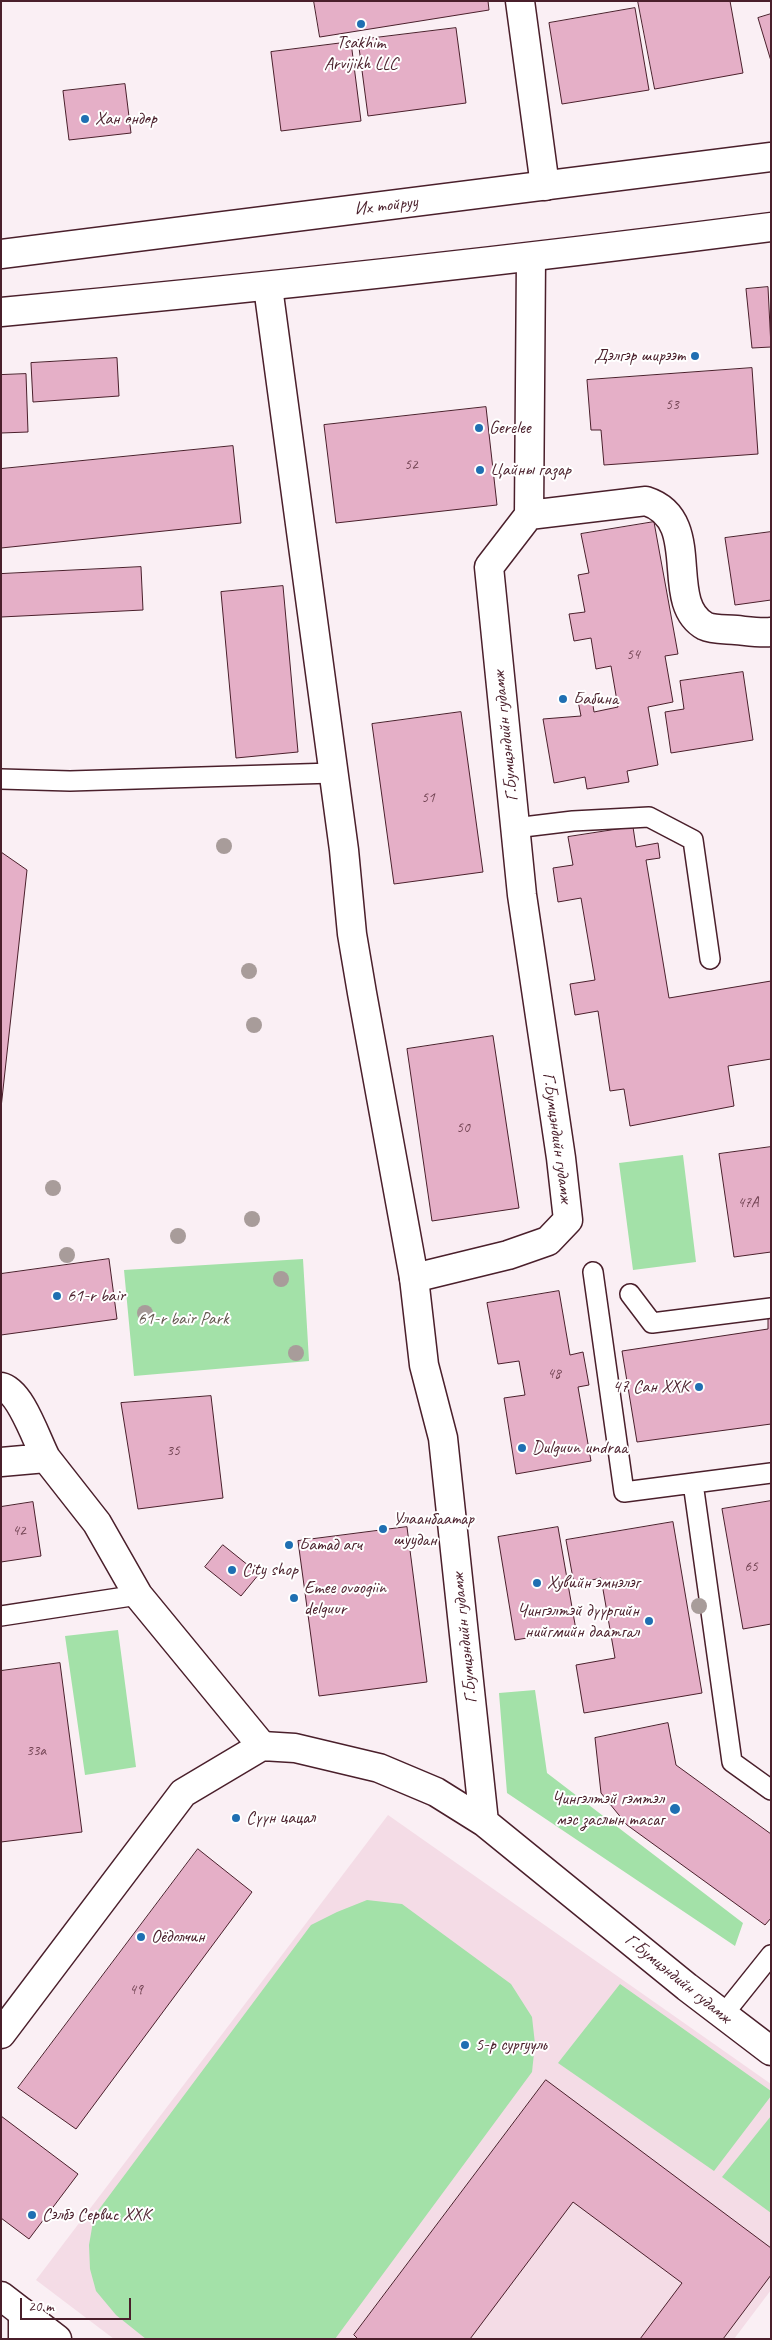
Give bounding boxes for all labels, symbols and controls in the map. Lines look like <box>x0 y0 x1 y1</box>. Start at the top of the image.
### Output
marker: Tsakhim Arvijikh LLC <box>355 18 367 30</box>
place label: Tsakhim Arvijikh LLC <box>324 32 398 74</box>
place label: Хан өндөр <box>95 108 157 130</box>
marker: Хан өндөр <box>79 113 91 125</box>
street label: Их тойруу <box>353 191 419 221</box>
place label: Дэлгэр ширээт <box>594 345 685 367</box>
marker: Дэлгэр ширээт <box>689 350 701 362</box>
house number: 53 <box>665 396 679 414</box>
place label: Gerelee <box>489 417 531 439</box>
marker: Gerelee <box>473 422 485 434</box>
house number: 52 <box>404 456 418 474</box>
place label: Цайны газар <box>490 459 571 481</box>
marker: Цайны газар <box>474 464 486 476</box>
house number: 54 <box>626 646 640 664</box>
street label: Г.Бумцэндийн гудамж <box>488 670 524 802</box>
place label: Бабина <box>573 688 618 710</box>
marker: Бабина <box>557 693 569 705</box>
house number: 51 <box>421 789 435 807</box>
street label: Г.Бумцэндийн гудамж <box>537 1071 577 1205</box>
house number: 50 <box>456 1119 470 1137</box>
house number: 47A <box>737 1194 759 1212</box>
place label: 61-r bair <box>67 1285 125 1307</box>
marker: 61-r bair <box>51 1290 63 1302</box>
park label: 61-r bair Park <box>137 1308 229 1330</box>
house number: 48 <box>547 1365 561 1383</box>
place label: 47 Сан ХХК <box>612 1376 689 1398</box>
marker: 47 Сан ХХК <box>693 1381 705 1393</box>
place label: Dulguun undraa <box>532 1437 627 1459</box>
house number: 35 <box>166 1442 180 1460</box>
marker: Dulguun undraa <box>516 1442 528 1454</box>
place label: Улаанбаатар шуудан <box>393 1508 474 1550</box>
house number: 42 <box>12 1522 26 1540</box>
marker: Улаанбаатар шуудан <box>377 1523 389 1535</box>
place label: Батад агч <box>299 1534 362 1556</box>
marker: Батад агч <box>283 1539 295 1551</box>
house number: 65 <box>744 1558 758 1576</box>
place label: City shop <box>242 1559 298 1581</box>
marker: City shop <box>226 1564 238 1576</box>
street label: Г.Бумцэндийн гудамж <box>447 1572 483 1704</box>
place label: Хувийн эмнэлэг <box>547 1572 640 1594</box>
place label: Emee ovoogiin delguur <box>304 1577 386 1620</box>
marker: Хувийн эмнэлэг <box>531 1577 543 1589</box>
marker: Emee ovoogiin delguur <box>288 1592 300 1604</box>
place label: Чингэлтэй дүүргийн нийгмийн даатгал <box>517 1600 639 1642</box>
marker: Чингэлтэй дүүргийн нийгмийн даатгал <box>643 1615 655 1627</box>
house number: 33а <box>26 1742 46 1760</box>
place label: Чингэлтэй гэмтэл мэс заслын тасаг <box>552 1788 664 1830</box>
marker: Чингэлтэй гэмтэл мэс заслын тасаг <box>668 1802 682 1816</box>
place label: Сүүн цацал <box>246 1807 315 1829</box>
marker: Сүүн цацал <box>230 1812 242 1824</box>
place label: Оёдолчин <box>151 1926 205 1948</box>
street label: Г.Бумцэндийн гудамж <box>620 1929 736 2029</box>
marker: Оёдолчин <box>135 1931 147 1943</box>
house number: 49 <box>129 1981 143 1999</box>
place label: 5-р сургууль <box>475 2034 547 2056</box>
marker: 5-р сургууль <box>459 2039 471 2051</box>
place label: Сэлбэ Сервис ХХК <box>42 2204 151 2226</box>
marker: Сэлбэ Сервис ХХК <box>26 2209 38 2221</box>
scale bar <box>22 2288 134 2320</box>
text: 20 m <box>28 2297 54 2316</box>

